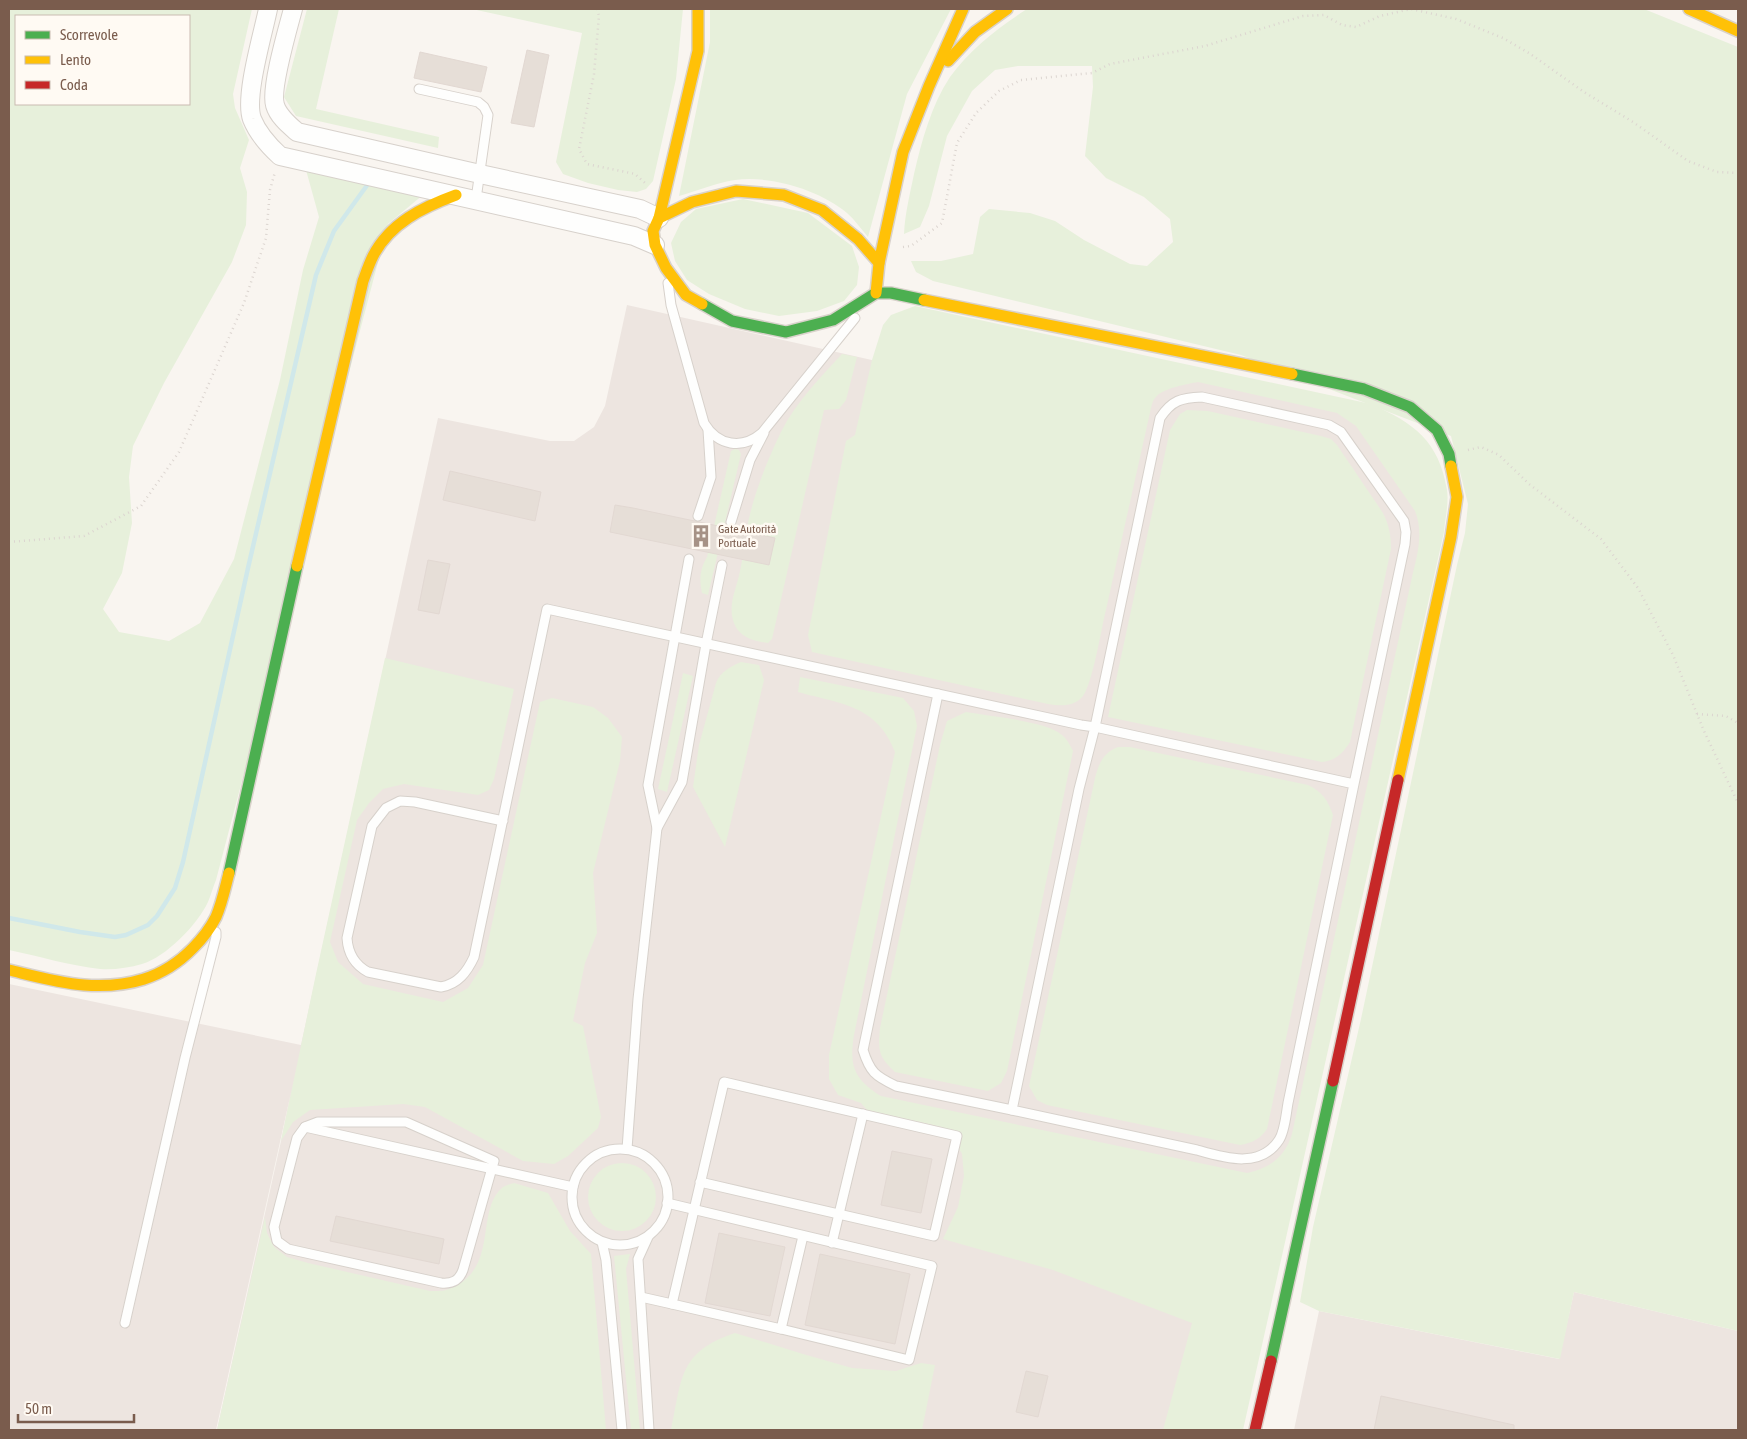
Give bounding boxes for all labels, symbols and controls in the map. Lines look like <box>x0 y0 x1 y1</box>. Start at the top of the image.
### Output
legend <box>15 15 190 105</box>
text: Scorrevole <box>60 26 118 43</box>
text: Lento <box>60 51 91 68</box>
text: Coda <box>60 76 88 93</box>
place label: Gate Autorità Portuale <box>718 522 776 550</box>
building icon: Gate Autorità Portuale <box>688 523 714 549</box>
scale bar <box>18 1392 134 1424</box>
text: 50 m <box>25 1400 52 1417</box>

